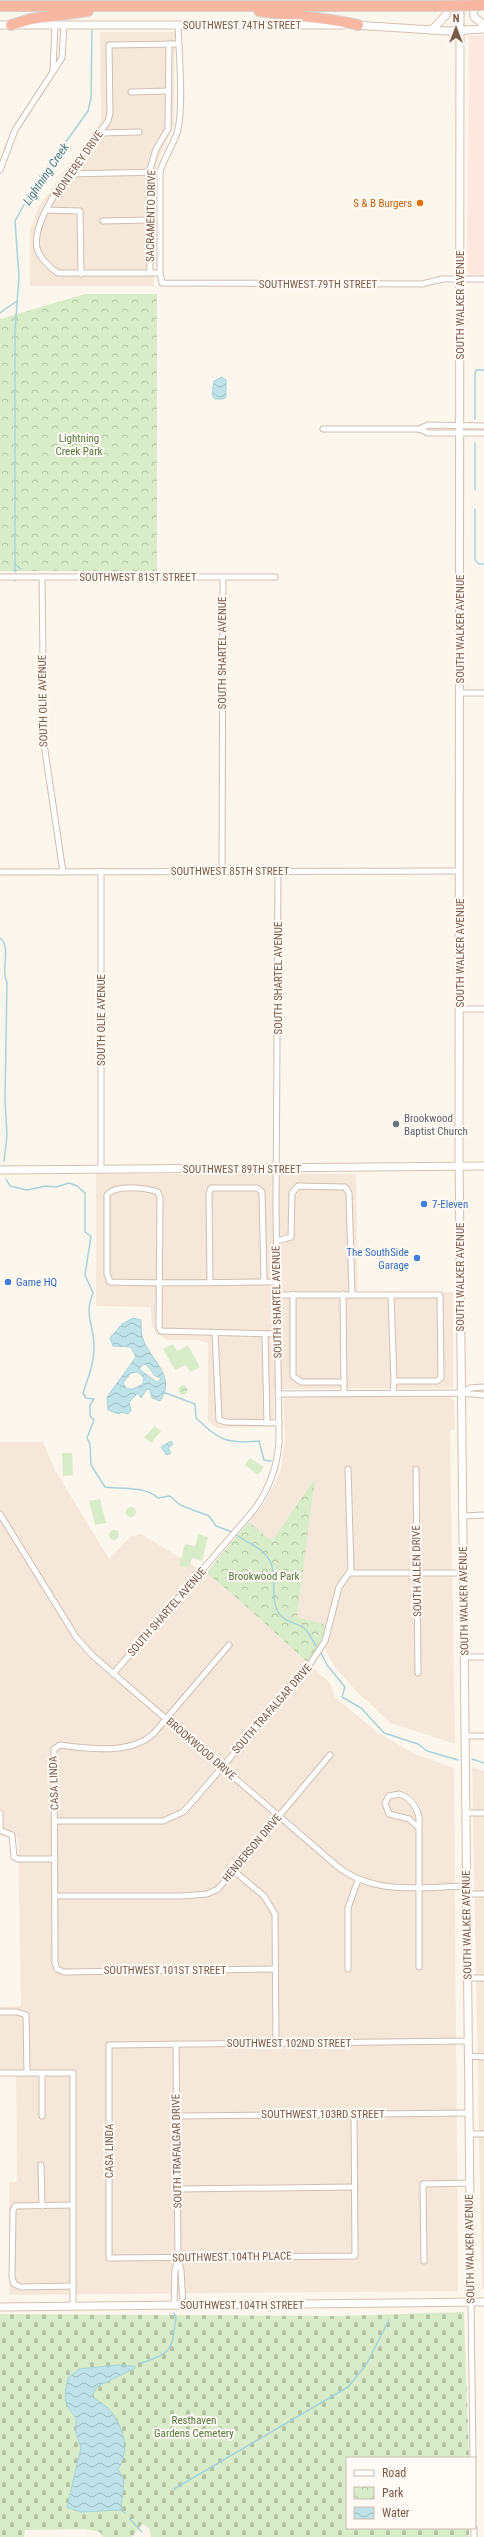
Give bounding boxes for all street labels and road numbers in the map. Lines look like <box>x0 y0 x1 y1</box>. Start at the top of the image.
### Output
street label: SOUTHWEST 74TH STREET <box>183 19 302 32</box>
street label: MONTEREY DRIVE <box>50 128 106 200</box>
street label: SACRAMENTO DRIVE <box>144 169 158 262</box>
street label: SOUTH WALKER AVENUE <box>454 250 467 360</box>
street label: SOUTHWEST 79TH STREET <box>259 278 378 291</box>
street label: SOUTHWEST 81ST STREET <box>79 571 197 584</box>
street label: SOUTH WALKER AVENUE <box>454 574 467 684</box>
street label: SOUTH SHARTEL AVENUE <box>216 596 229 709</box>
street label: SOUTH OLIE AVENUE <box>36 654 50 747</box>
street label: SOUTHWEST 85TH STREET <box>171 865 290 878</box>
street label: SOUTH WALKER AVENUE <box>454 898 467 1008</box>
street label: SOUTH SHARTEL AVENUE <box>272 921 285 1034</box>
street label: SOUTH OLIE AVENUE <box>95 973 108 1066</box>
street label: SOUTHWEST 89TH STREET <box>183 1163 302 1176</box>
street label: SOUTH WALKER AVENUE <box>454 1222 467 1332</box>
street label: SOUTH SHARTEL AVENUE <box>270 1245 284 1359</box>
street label: SOUTH ALLEN DRIVE <box>410 1525 424 1617</box>
street label: SOUTH WALKER AVENUE <box>457 1546 471 1656</box>
street label: SOUTH SHARTEL AVENUE <box>125 1565 209 1659</box>
street label: SOUTH TRAFALGAR DRIVE <box>230 1661 315 1757</box>
street label: BROOKWOOD DRIVE <box>164 1715 239 1783</box>
street label: CASA LINDA <box>47 1755 61 1810</box>
street label: HENDERSON DRIVE <box>220 1811 285 1885</box>
street label: SOUTH WALKER AVENUE <box>460 1870 474 1980</box>
street label: SOUTHWEST 101ST STREET <box>104 1964 227 1977</box>
street label: SOUTHWEST 102ND STREET <box>227 2037 352 2050</box>
street label: SOUTH TRAFALGAR DRIVE <box>169 2093 184 2208</box>
street label: SOUTHWEST 103RD STREET <box>261 2108 385 2121</box>
street label: CASA LINDA <box>103 2123 116 2178</box>
street label: SOUTH WALKER AVENUE <box>463 2194 477 2304</box>
street label: SOUTHWEST 104TH PLACE <box>172 2249 292 2265</box>
street label: SOUTHWEST 104TH STREET <box>180 2299 304 2312</box>

